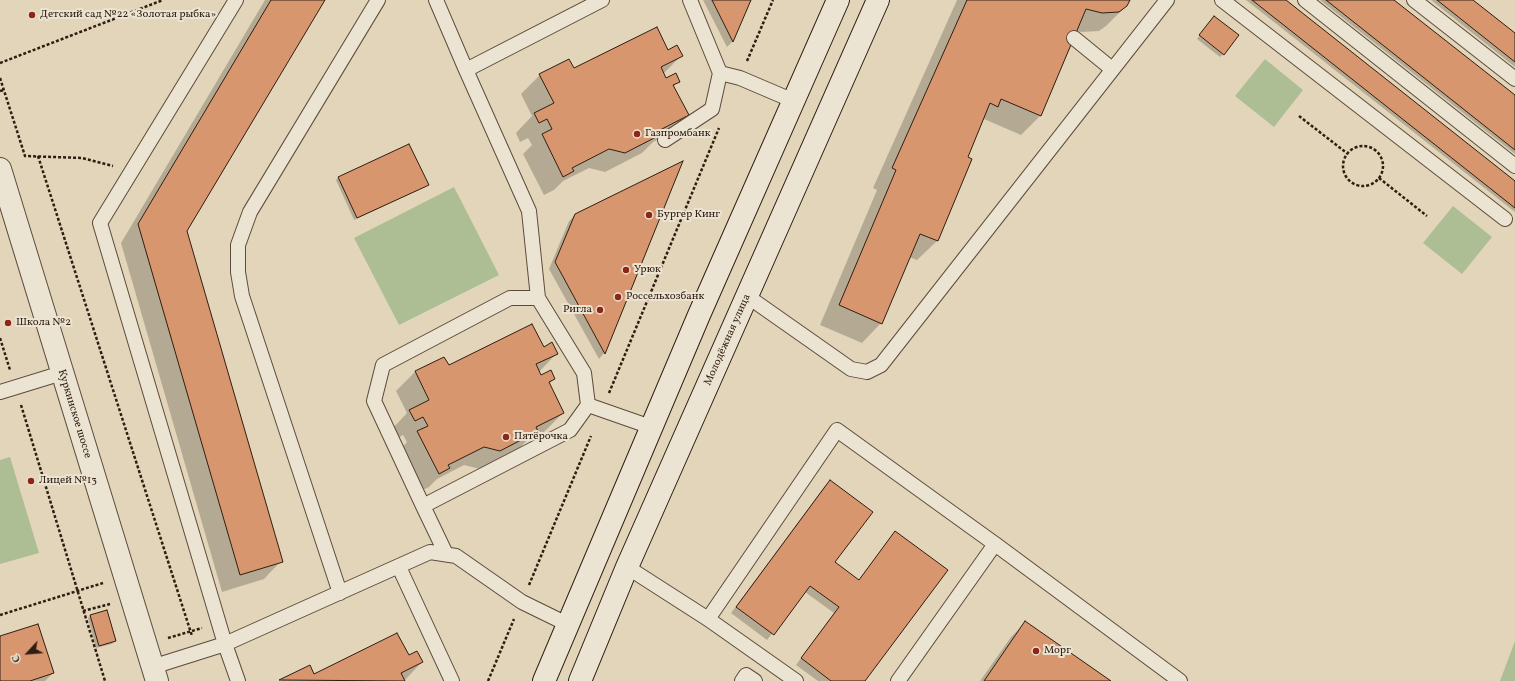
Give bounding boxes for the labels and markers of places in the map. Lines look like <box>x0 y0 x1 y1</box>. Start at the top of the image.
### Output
place label: Детский сад №22 «Золотая рыбка» <box>40 8 216 22</box>
marker: Детский сад №22 «Золотая рыбка» <box>27 10 37 20</box>
place label: Газпромбанк <box>645 127 711 141</box>
marker: Газпромбанк <box>632 129 642 139</box>
place label: Бургер Кинг <box>657 208 720 222</box>
marker: Бургер Кинг <box>644 210 654 220</box>
place label: Урюк <box>634 263 661 277</box>
marker: Урюк <box>621 265 631 275</box>
place label: Россельхозбанк <box>626 290 704 304</box>
marker: Россельхозбанк <box>613 292 623 302</box>
place label: Ригла <box>563 303 592 317</box>
marker: Ригла <box>595 305 605 315</box>
place label: Школа №2 <box>16 316 71 330</box>
marker: Школа №2 <box>3 318 13 328</box>
place label: Пятёрочка <box>514 430 568 444</box>
marker: Пятёрочка <box>501 432 511 442</box>
place label: Лицей №13 <box>39 474 97 488</box>
marker: Лицей №13 <box>26 476 36 486</box>
place label: Морг <box>1044 644 1071 658</box>
marker: Морг <box>1031 646 1041 656</box>

